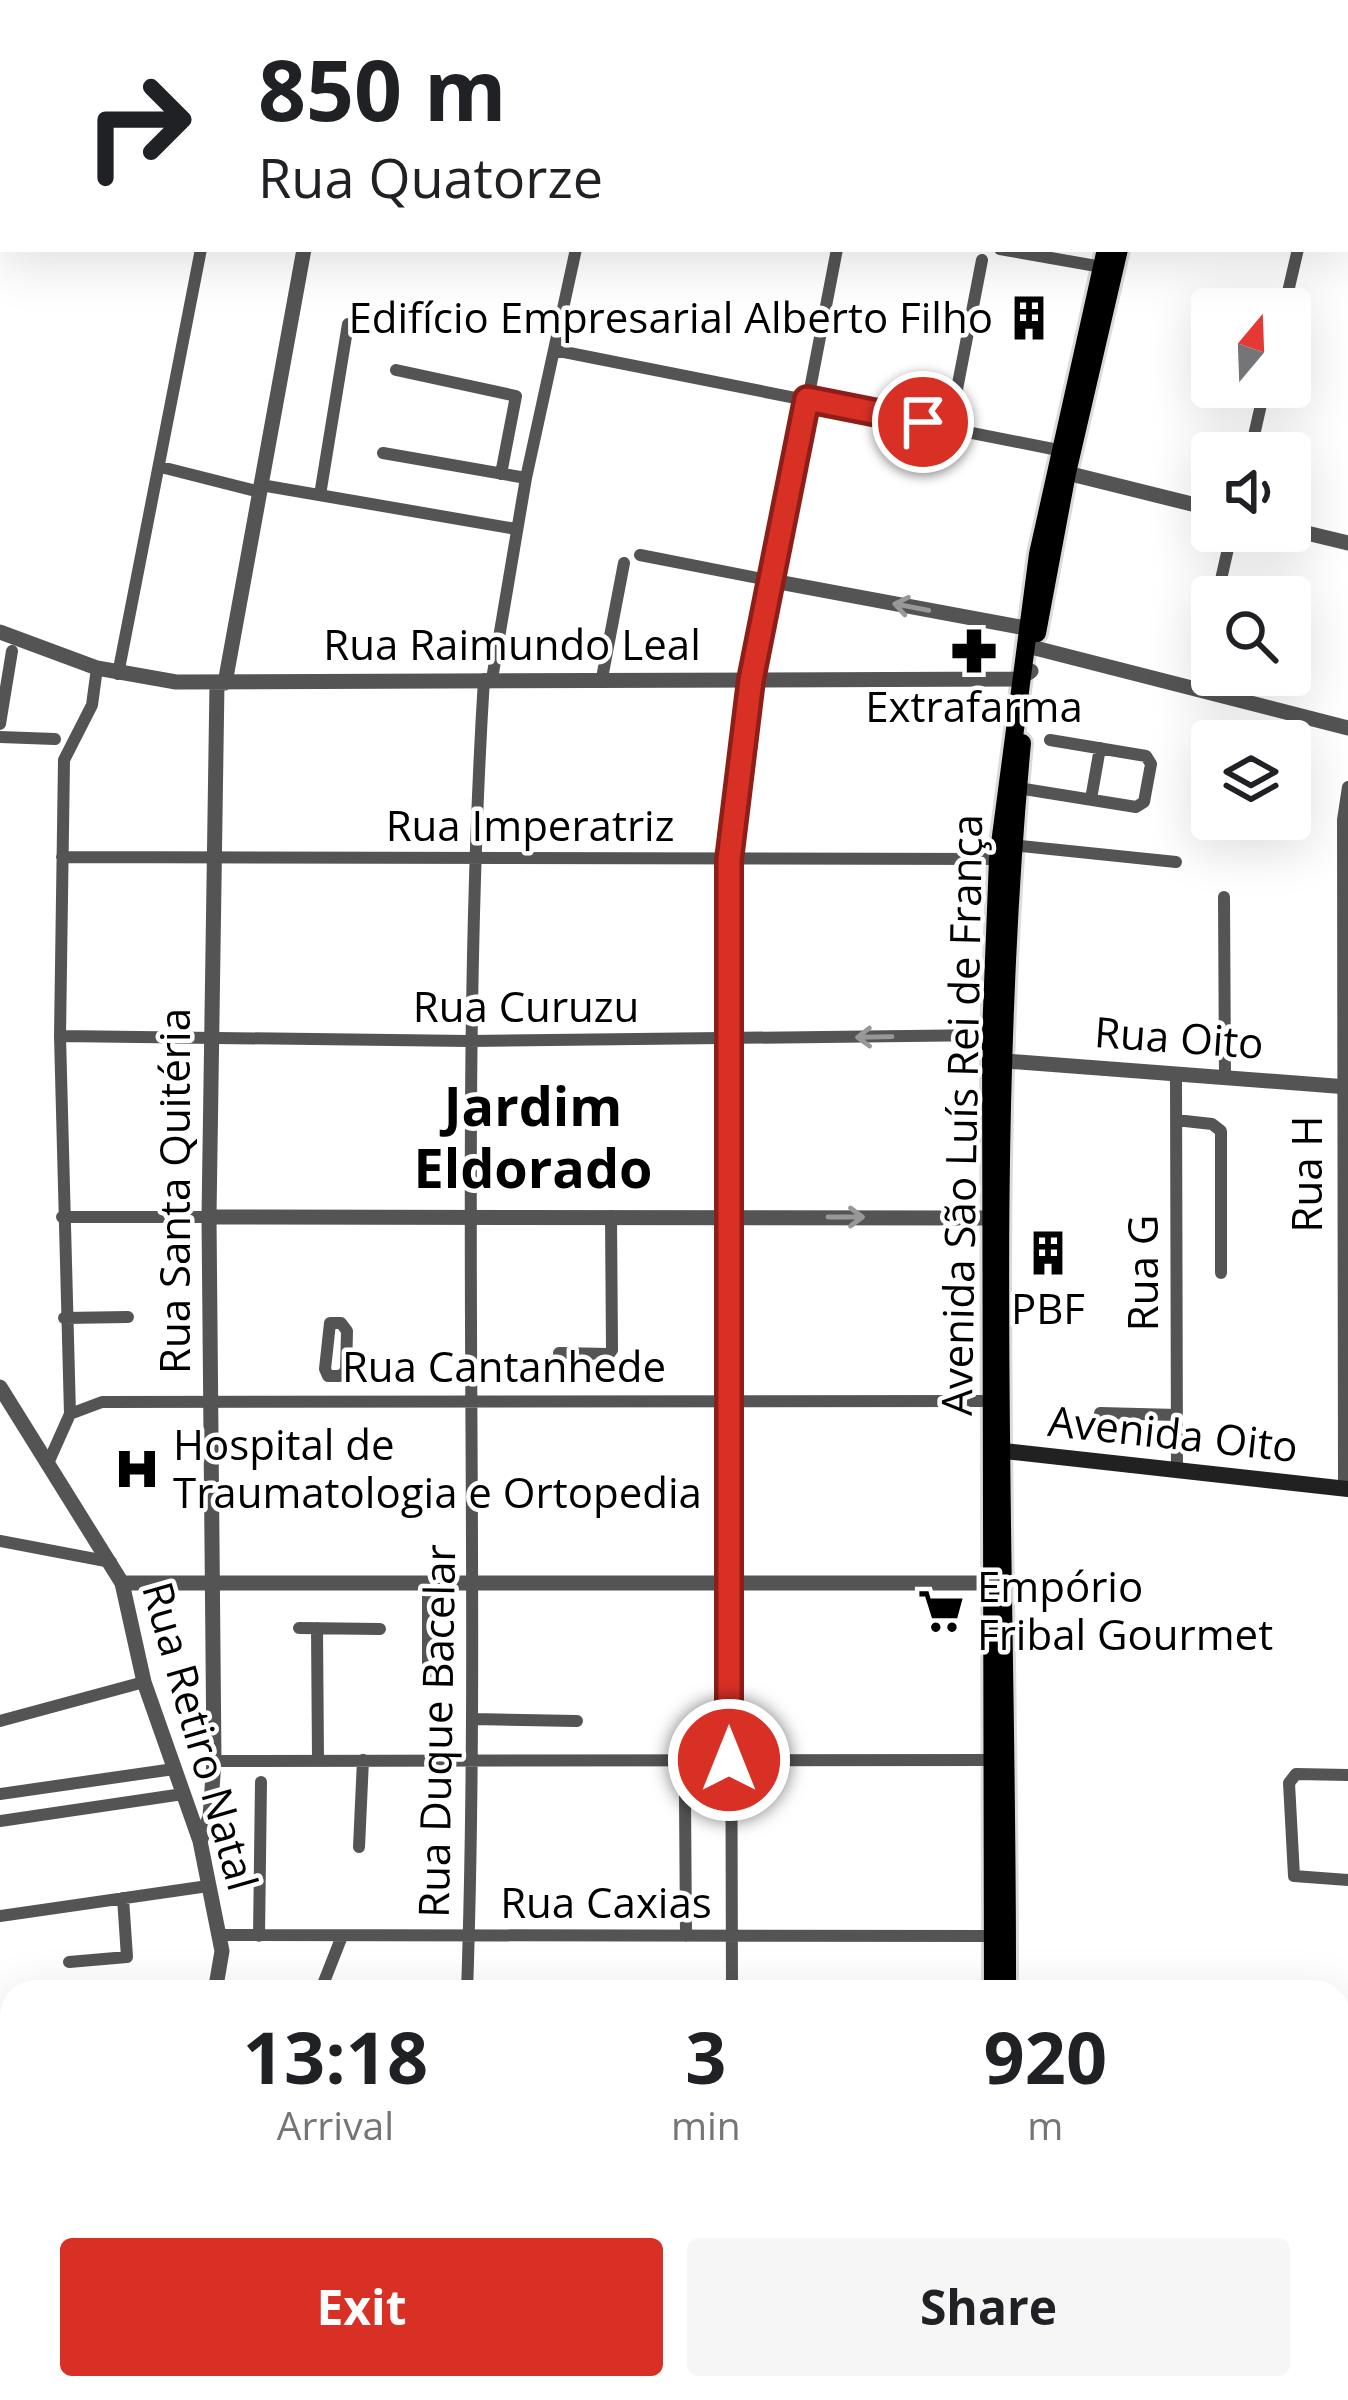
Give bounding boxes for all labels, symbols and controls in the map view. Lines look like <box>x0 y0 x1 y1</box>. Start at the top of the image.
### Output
text: 850 m <box>258 31 506 146</box>
icon: right <box>60 48 216 204</box>
text: Rua Quatorze <box>258 140 603 214</box>
place label: Edifício Empresarial Alberto Filho <box>348 288 993 345</box>
north arrow <box>1191 288 1311 408</box>
map controls <box>1191 288 1311 840</box>
building icon: Edifício Empresarial Alberto Filho <box>1004 293 1054 343</box>
pin <box>872 371 974 473</box>
icon: arrive <box>890 389 956 455</box>
button: sound <box>1191 432 1311 552</box>
button: search <box>1191 576 1311 696</box>
one-way arrow <box>892 594 931 617</box>
street label: Rua Raimundo Leal <box>323 615 701 672</box>
pharmacy icon: Extrafarma <box>949 626 999 676</box>
place label: Extrafarma <box>865 677 1083 734</box>
button: layers <box>1191 720 1311 840</box>
street label: Rua Imperatriz <box>386 796 674 853</box>
street label: Avenida São Luís Rei de França <box>927 814 994 1416</box>
street label: Rua Curuzu <box>413 977 639 1034</box>
street label: Rua Oito <box>1093 1002 1266 1071</box>
street label: Rua Santa Quitéria <box>145 1008 202 1374</box>
one-way arrow <box>855 1026 894 1048</box>
district label: Jardim Eldorado <box>413 1068 653 1204</box>
street label: Rua H <box>1277 1116 1334 1232</box>
one-way arrow <box>826 1206 865 1228</box>
street label: Rua G <box>1113 1215 1170 1331</box>
building icon: PBF <box>1023 1228 1073 1278</box>
place label: PBF <box>1011 1279 1085 1336</box>
street label: Rua Cantanhede <box>342 1337 666 1394</box>
street label: Avenida Oito <box>1045 1391 1301 1474</box>
place label: Hospital de Traumatologia e Ortopedia <box>173 1415 702 1520</box>
hospital icon: Hospital de Traumatologia e Ortopedia <box>112 1444 162 1494</box>
street label: Rua Duque Bacelar <box>404 1544 467 1918</box>
place label: Empório Fribal Gourmet <box>977 1557 1273 1662</box>
street label: Rua Retiro Natal <box>130 1575 273 1896</box>
supermarket icon: Empório Fribal Gourmet <box>916 1586 966 1636</box>
position arrow <box>666 1697 792 1823</box>
street label: Rua Caxias <box>500 1873 712 1930</box>
text: 13:18 <box>243 2007 428 2105</box>
text: 3 <box>685 2007 726 2105</box>
text: 920 <box>984 2007 1107 2105</box>
text: Arrival <box>277 2098 394 2151</box>
text: min <box>671 2098 741 2151</box>
text: m <box>1027 2098 1063 2151</box>
button: Exit <box>60 2238 663 2376</box>
button: Share <box>687 2238 1290 2376</box>

